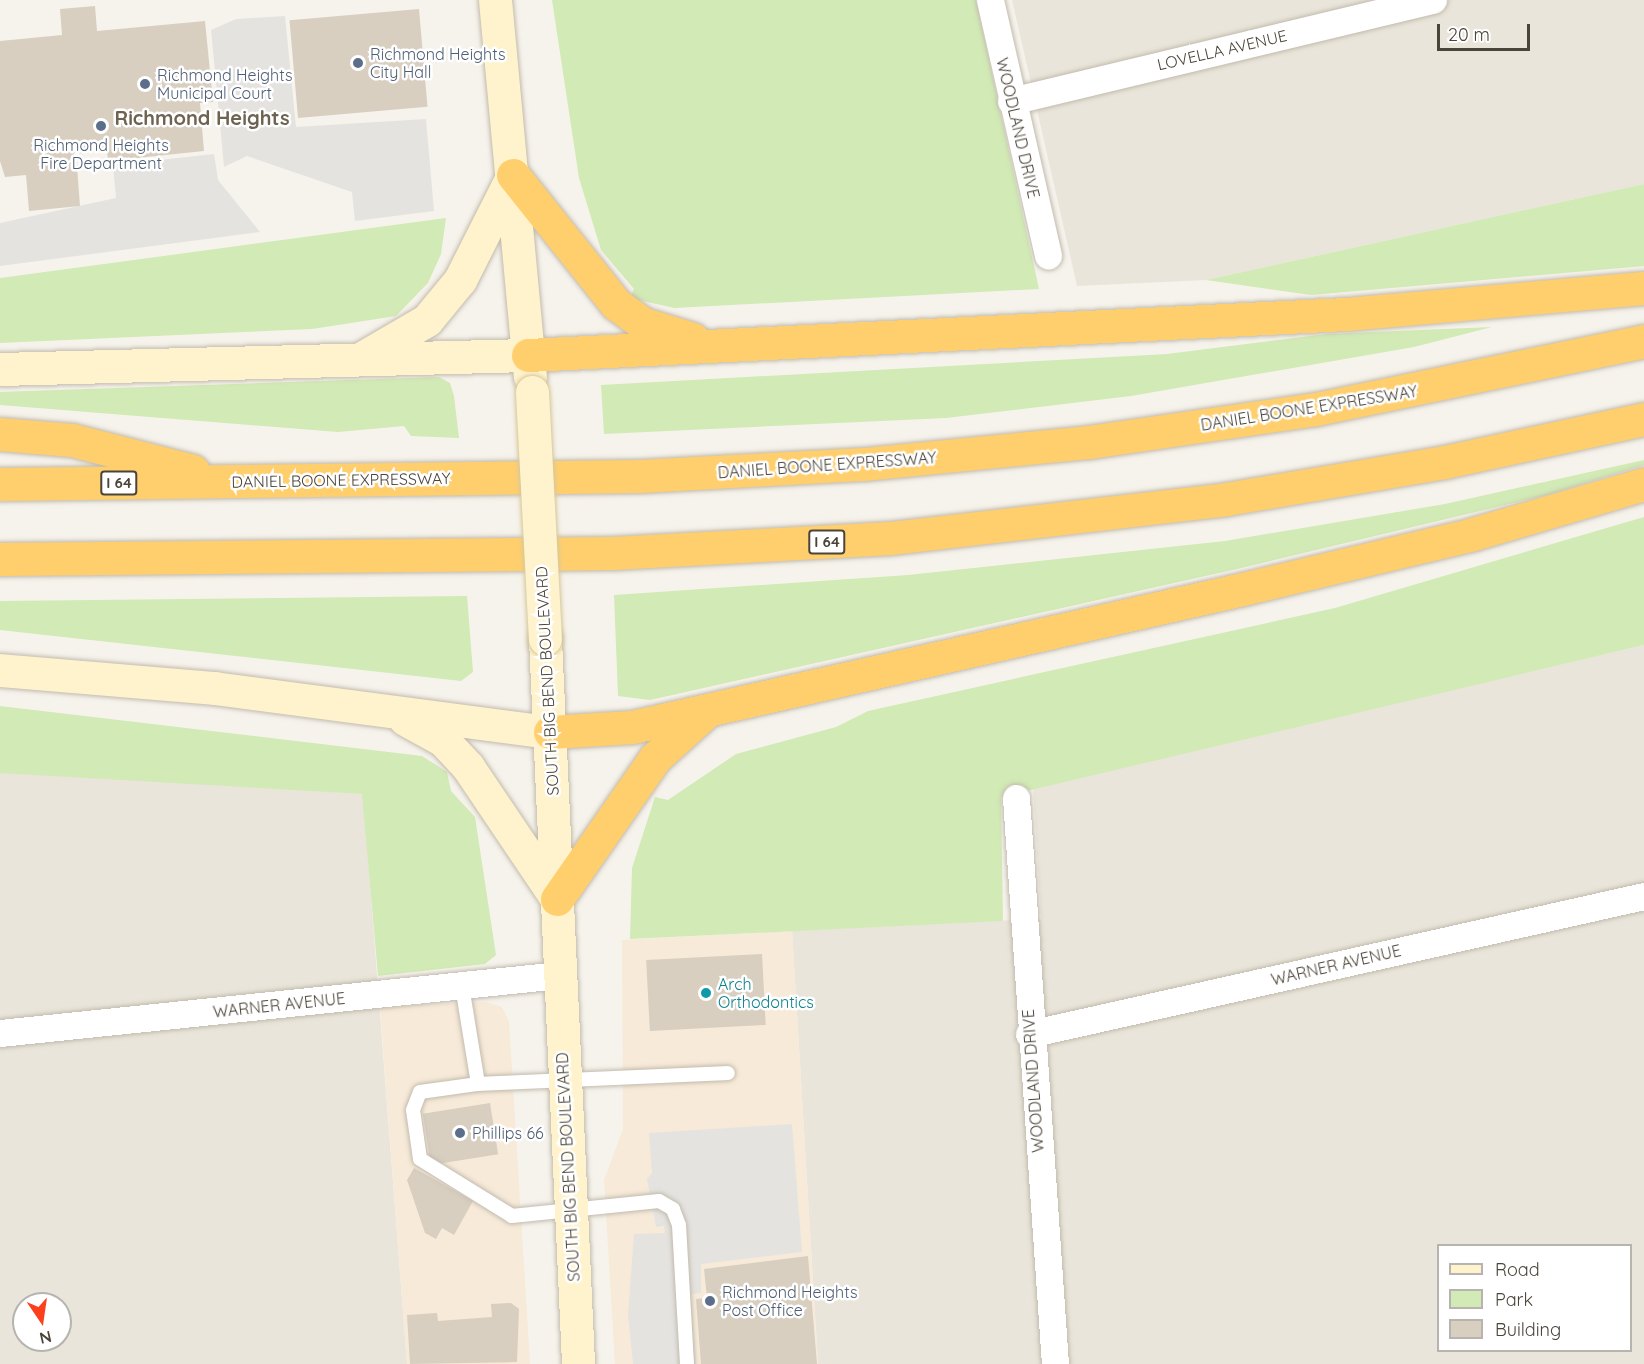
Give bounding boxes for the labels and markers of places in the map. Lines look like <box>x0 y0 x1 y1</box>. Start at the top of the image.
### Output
place label: Richmond Heights City Hall <box>370 44 505 82</box>
marker: Richmond Heights City Hall <box>351 56 365 70</box>
place label: Richmond Heights Municipal Court <box>157 65 292 103</box>
marker: Richmond Heights Municipal Court <box>138 77 152 91</box>
marker: Richmond Heights Fire Department <box>94 119 108 133</box>
place label: Richmond Heights Fire Department <box>33 135 169 173</box>
place label: Arch Orthodontics <box>718 974 814 1012</box>
marker: Arch Orthodontics <box>699 986 713 1000</box>
place label: Phillips 66 <box>472 1123 544 1143</box>
marker: Phillips 66 <box>453 1126 467 1140</box>
place label: Richmond Heights Post Office <box>722 1282 857 1320</box>
marker: Richmond Heights Post Office <box>703 1294 717 1308</box>

